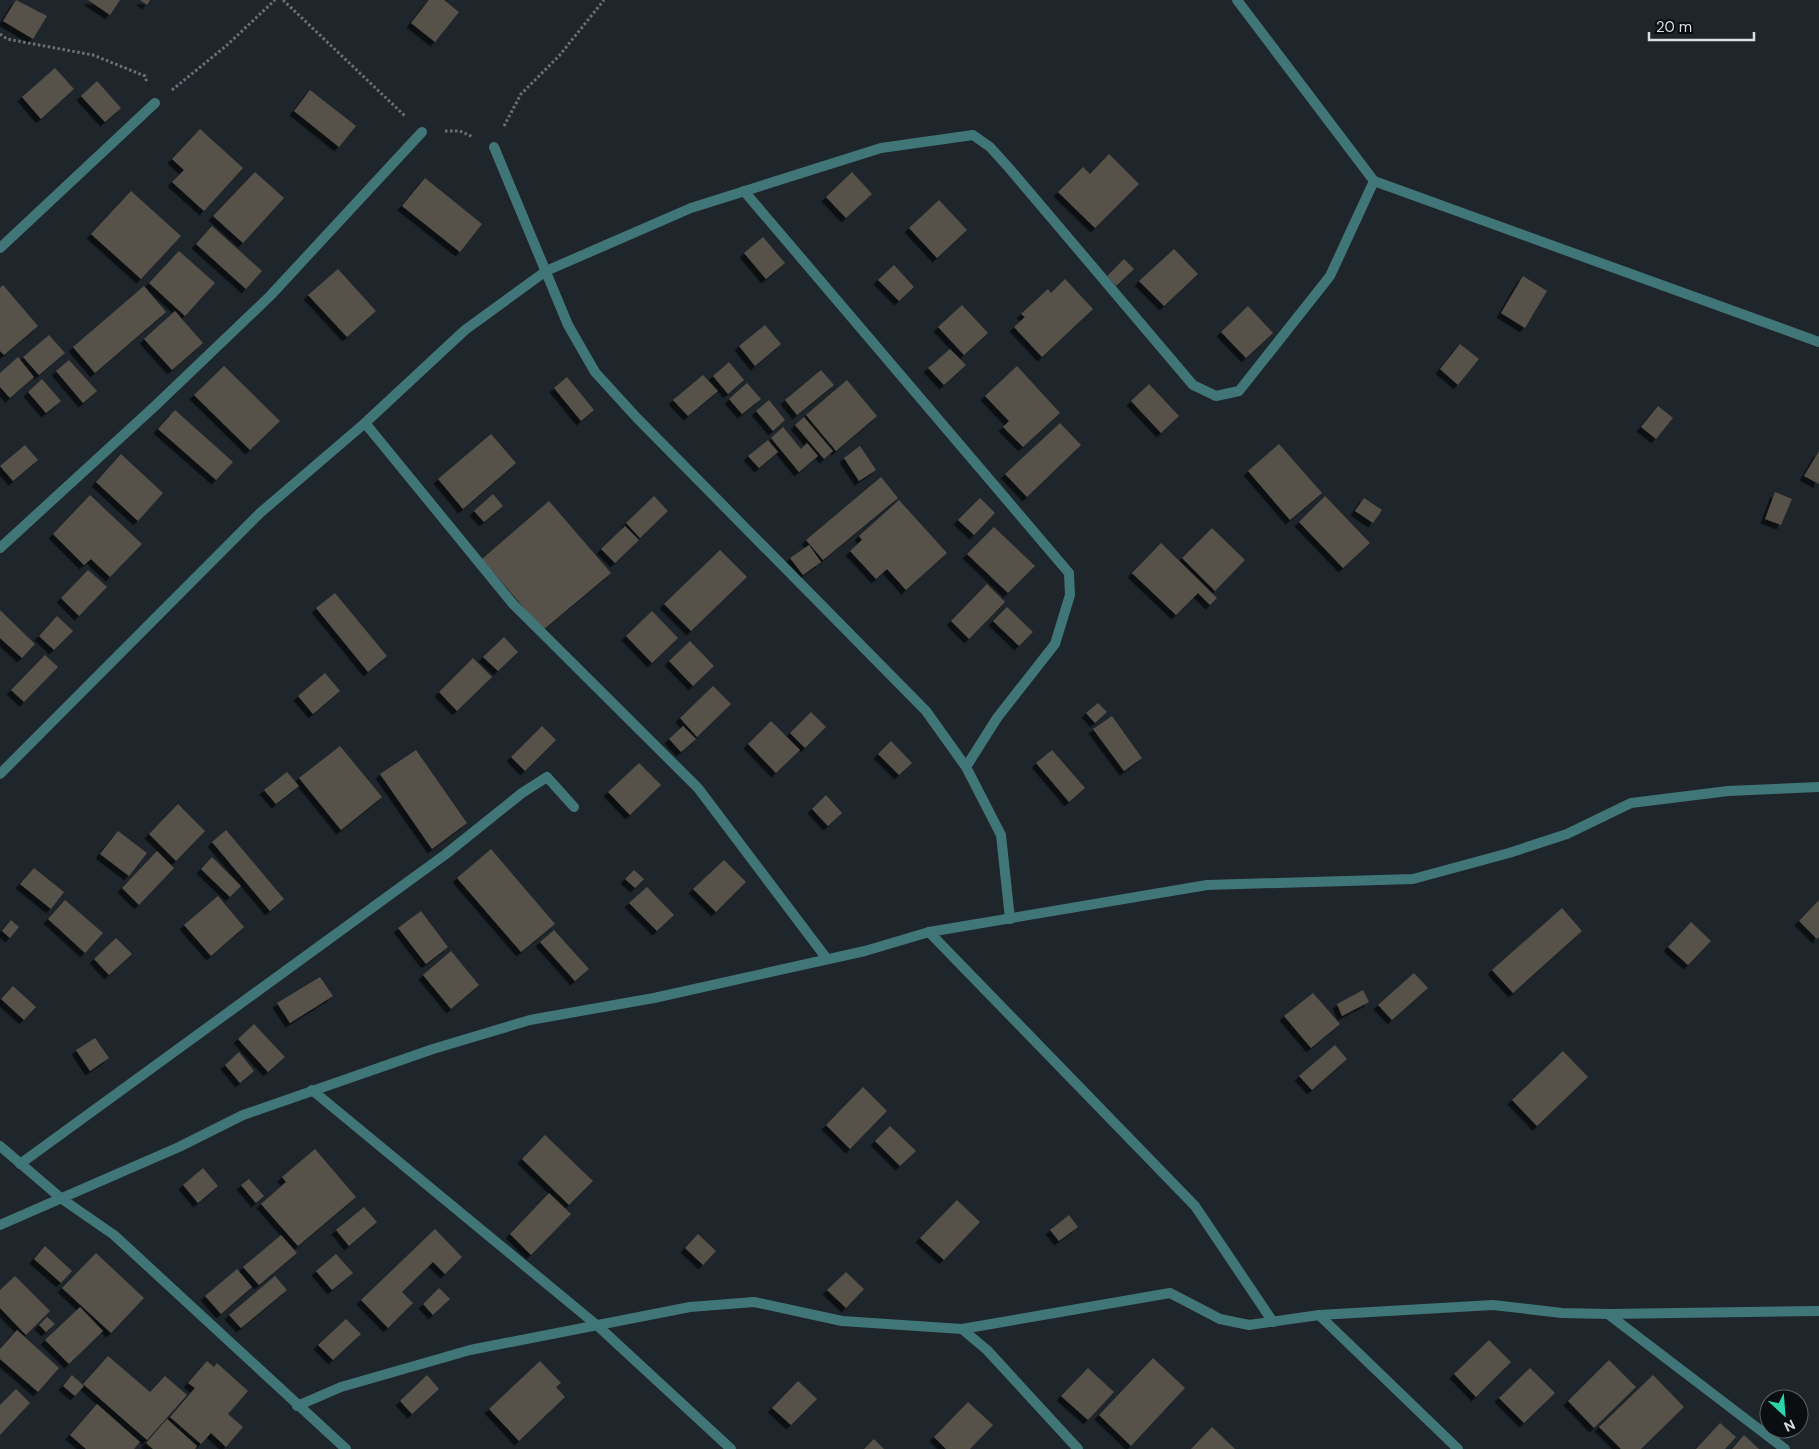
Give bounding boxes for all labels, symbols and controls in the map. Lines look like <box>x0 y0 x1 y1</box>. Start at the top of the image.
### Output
scale bar <box>1649 10 1754 42</box>
text: 20 m <box>1656 17 1692 37</box>
north arrow <box>1759 1389 1809 1439</box>
text: N <box>1781 1415 1798 1436</box>

